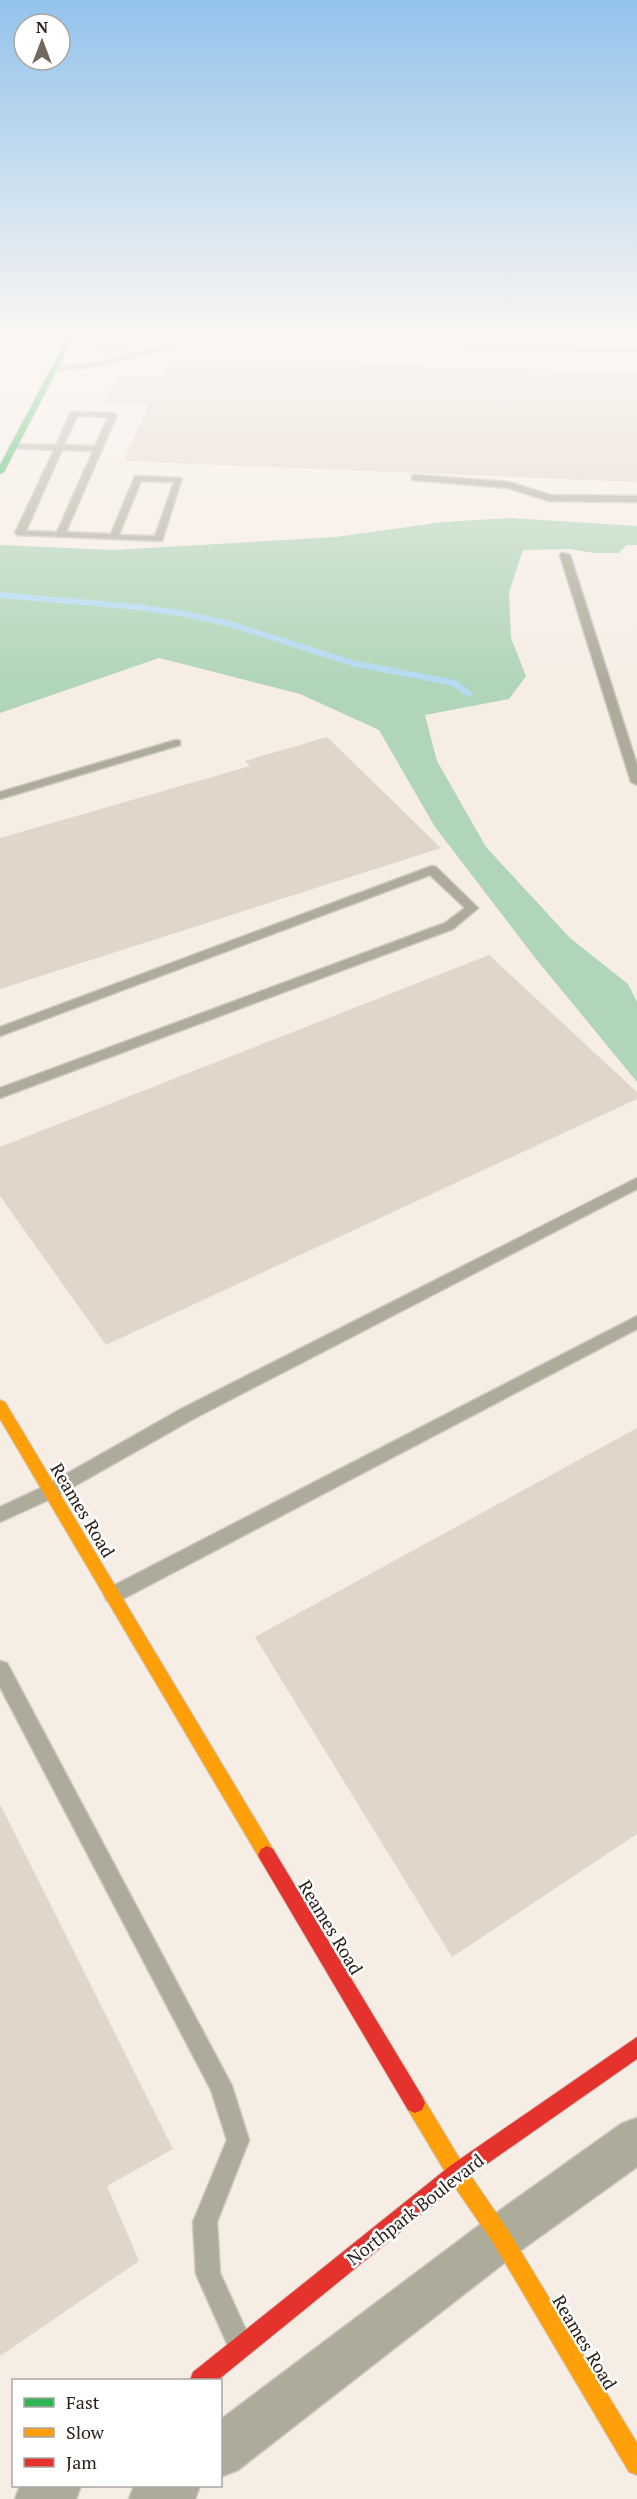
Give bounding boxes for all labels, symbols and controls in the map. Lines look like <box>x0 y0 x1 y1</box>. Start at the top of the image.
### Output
north arrow <box>12 12 72 72</box>
text: N <box>36 16 48 38</box>
street label: Reames Road <box>45 1458 121 1562</box>
street label: Reames Road <box>293 1875 369 1979</box>
street label: Northpark Boulevard <box>342 2148 488 2270</box>
street label: Reames Road <box>547 2290 623 2394</box>
legend <box>12 2379 222 2487</box>
text: Fast <box>66 2390 100 2414</box>
text: Slow <box>66 2420 105 2444</box>
text: Jam <box>66 2450 97 2474</box>

